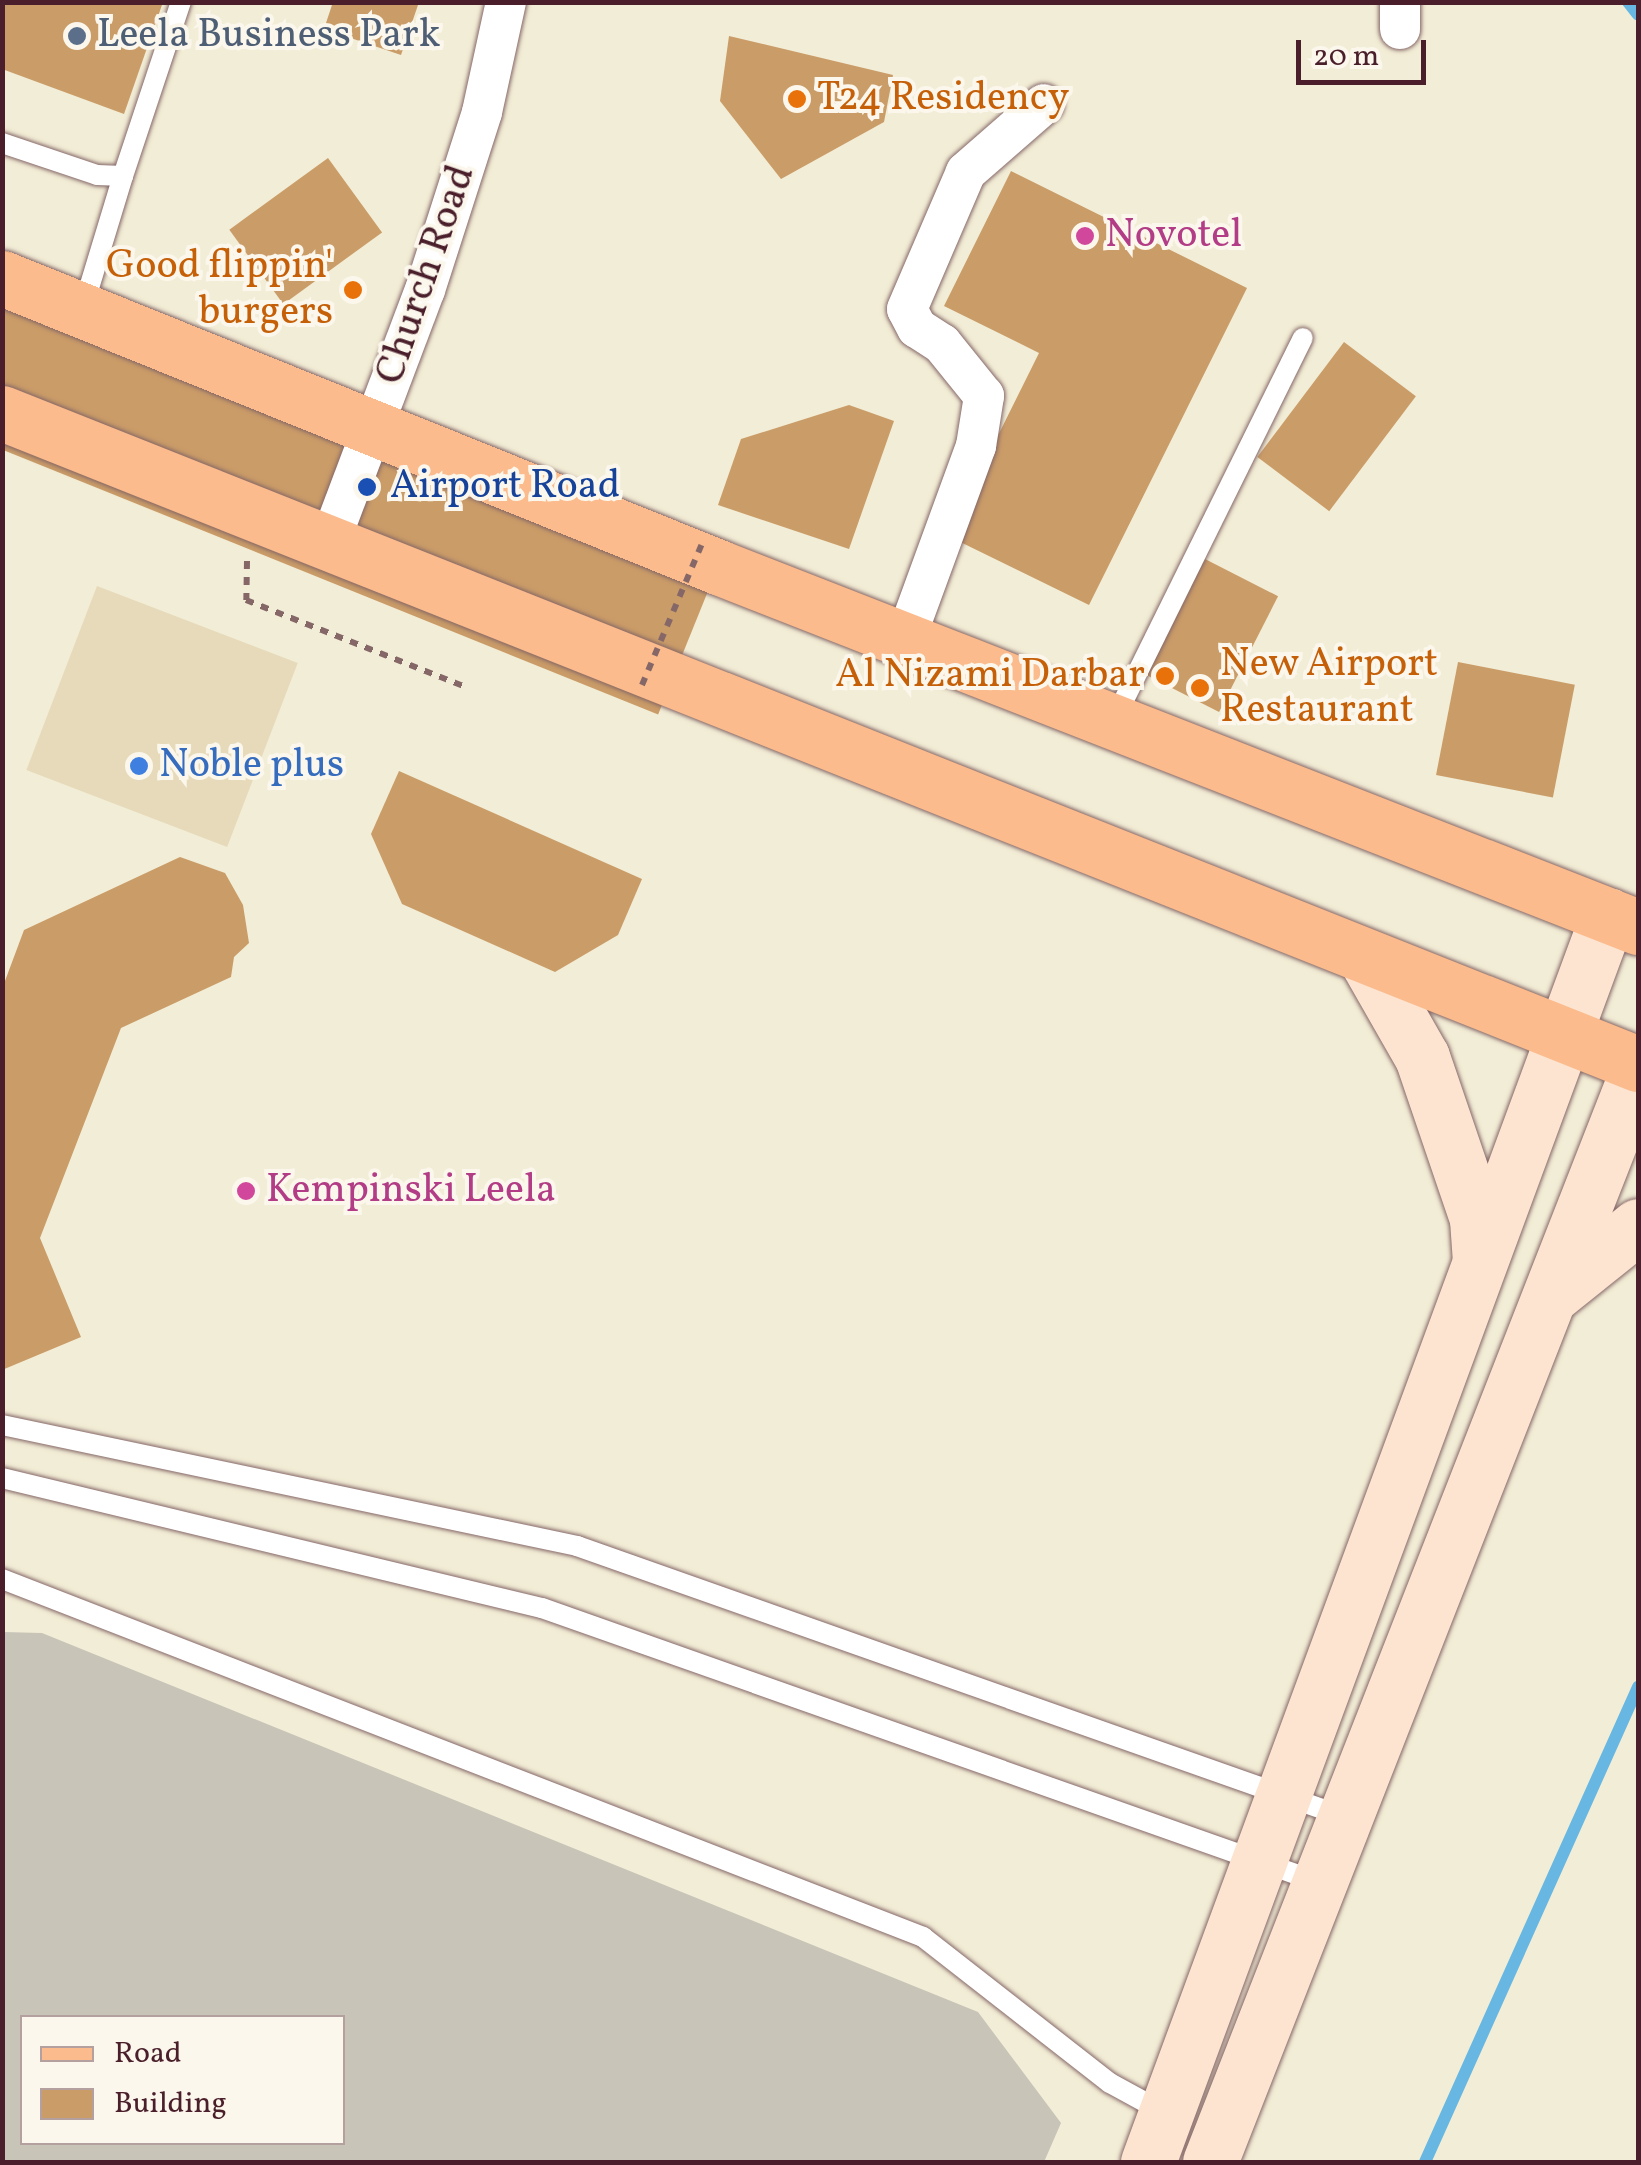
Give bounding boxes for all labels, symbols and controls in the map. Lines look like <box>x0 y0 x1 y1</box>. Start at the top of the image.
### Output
place label: Leela Business Park <box>97 12 441 60</box>
scale bar <box>1301 20 1431 82</box>
marker: Leela Business Park <box>66 25 88 47</box>
text: 20 m <box>1313 36 1379 78</box>
place label: T24 Residency <box>817 75 1069 123</box>
marker: T24 Residency <box>786 88 808 110</box>
street label: Church Road <box>367 159 487 391</box>
place label: Novotel <box>1105 212 1242 260</box>
marker: Novotel <box>1074 225 1096 247</box>
place label: Good flippin' burgers <box>106 243 333 337</box>
marker: Good flippin' burgers <box>342 279 364 301</box>
place label: Airport Road <box>390 463 620 511</box>
marker: Airport Road <box>354 474 380 500</box>
place label: New Airport Restaurant <box>1220 641 1439 735</box>
place label: Al Nizami Darbar <box>835 652 1145 700</box>
marker: Al Nizami Darbar <box>1154 665 1176 687</box>
marker: New Airport Restaurant <box>1189 677 1211 699</box>
place label: Noble plus <box>159 742 344 790</box>
marker: Noble plus <box>128 755 150 777</box>
place label: Kempinski Leela <box>266 1167 556 1215</box>
marker: Kempinski Leela <box>235 1180 257 1202</box>
legend <box>20 2015 345 2145</box>
text: Road <box>114 2033 182 2075</box>
text: Building <box>114 2083 227 2125</box>

